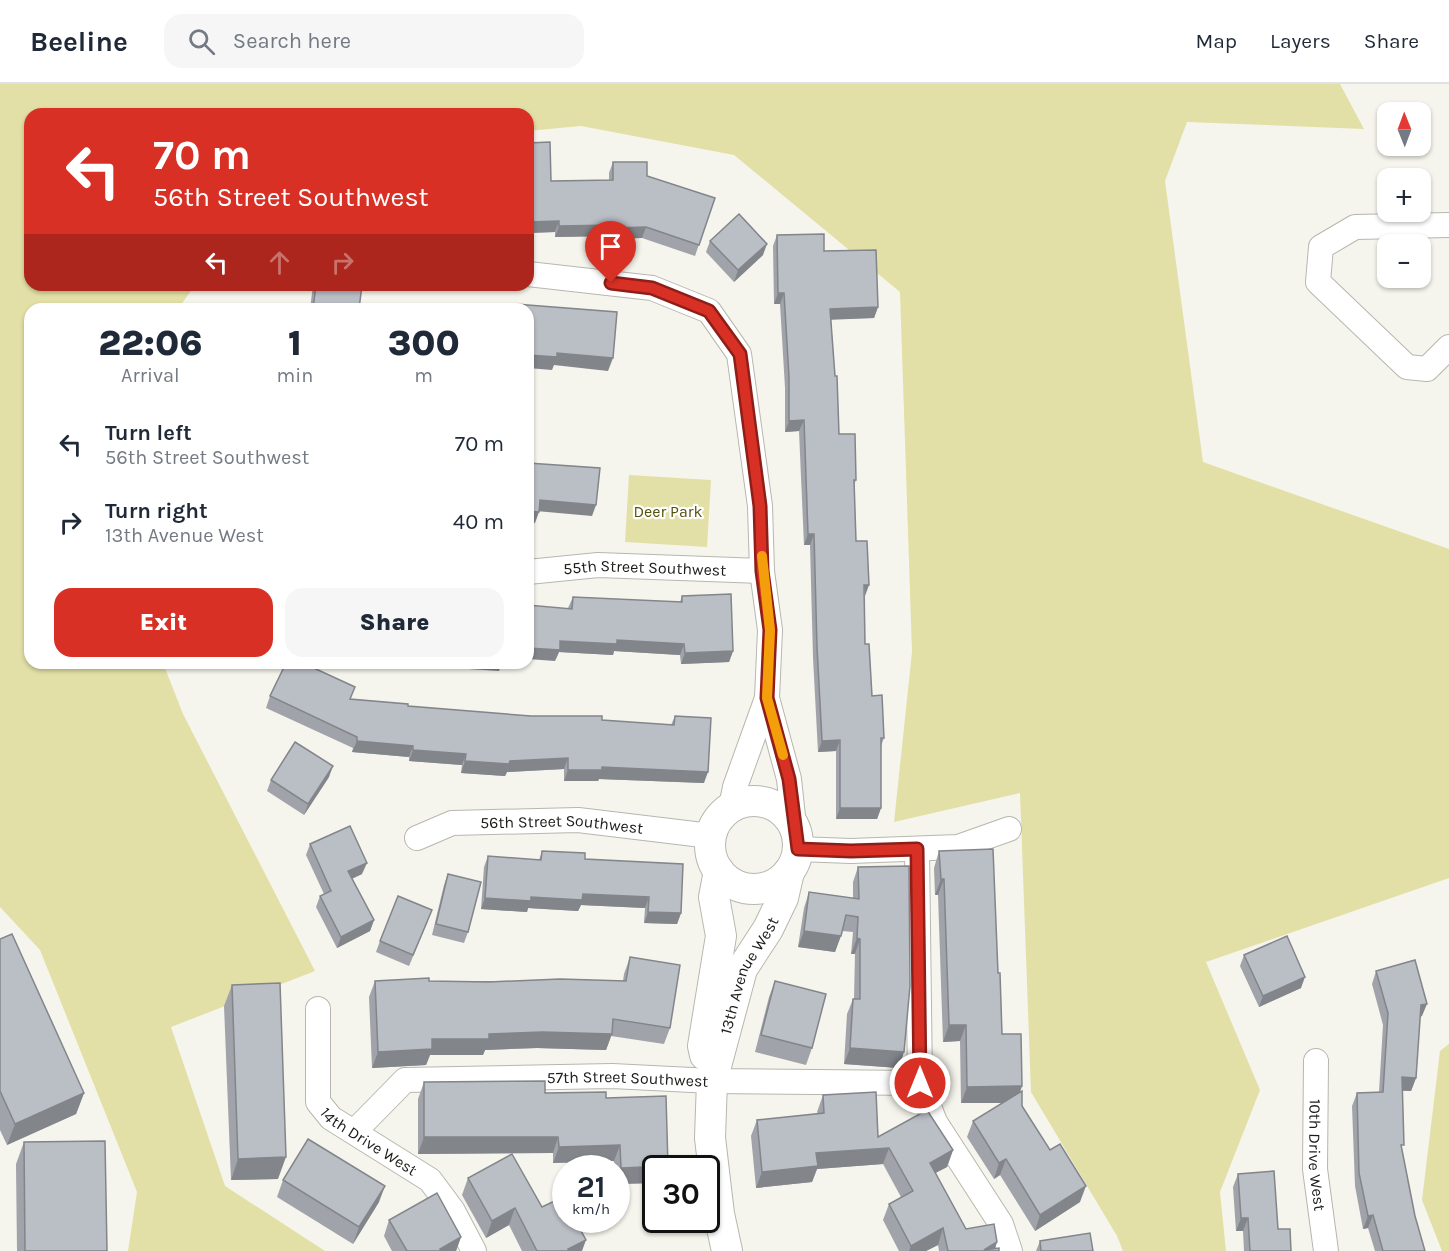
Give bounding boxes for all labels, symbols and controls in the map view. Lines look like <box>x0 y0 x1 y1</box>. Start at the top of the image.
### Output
search box <box>164 14 584 68</box>
text: Beeline <box>30 25 128 58</box>
icon: search <box>185 25 218 58</box>
text: Search here <box>233 28 351 54</box>
text: Map <box>1195 29 1237 53</box>
text: Layers <box>1270 29 1331 53</box>
text: Share <box>1364 29 1419 53</box>
north arrow <box>1377 102 1431 156</box>
map controls <box>1377 102 1431 288</box>
text: 70 m <box>153 130 251 180</box>
icon: left <box>54 132 132 210</box>
button: + <box>1377 168 1431 222</box>
text: 56th Street Southwest <box>153 181 429 213</box>
pin <box>585 221 636 283</box>
icon: arrive <box>594 230 627 263</box>
button: − <box>1377 234 1431 288</box>
icon: left <box>200 246 233 279</box>
icon: ahead <box>263 246 296 279</box>
icon: right <box>326 246 359 279</box>
text: 22:06 <box>98 322 202 364</box>
text: 1 <box>288 322 302 364</box>
text: 300 <box>388 322 460 364</box>
text: Arrival <box>121 364 180 387</box>
text: min <box>277 364 313 387</box>
text: m <box>414 364 433 387</box>
text: Turn left <box>105 420 192 446</box>
icon: left <box>54 428 87 461</box>
text: 70 m <box>455 431 504 457</box>
text: 56th Street Southwest <box>105 446 309 469</box>
text: Turn right <box>105 498 208 524</box>
park label: Deer Park <box>633 502 703 521</box>
icon: right <box>54 506 87 539</box>
text: 40 m <box>453 509 504 535</box>
text: 13th Avenue West <box>105 524 264 547</box>
street label: 55th Street Southwest <box>562 556 727 580</box>
button: Exit <box>54 588 273 657</box>
button: Share <box>285 588 504 657</box>
street label: 56th Street Southwest <box>480 811 644 838</box>
street label: 13th Avenue West <box>716 914 782 1036</box>
position arrow <box>888 1051 952 1115</box>
street label: 57th Street Southwest <box>546 1067 709 1091</box>
street label: 10th Drive West <box>1305 1099 1330 1212</box>
street label: 14th Drive West <box>316 1104 421 1180</box>
speed limit sign: 30 <box>642 1155 720 1233</box>
text: 21 <box>577 1169 605 1205</box>
text: km/h <box>572 1200 610 1218</box>

